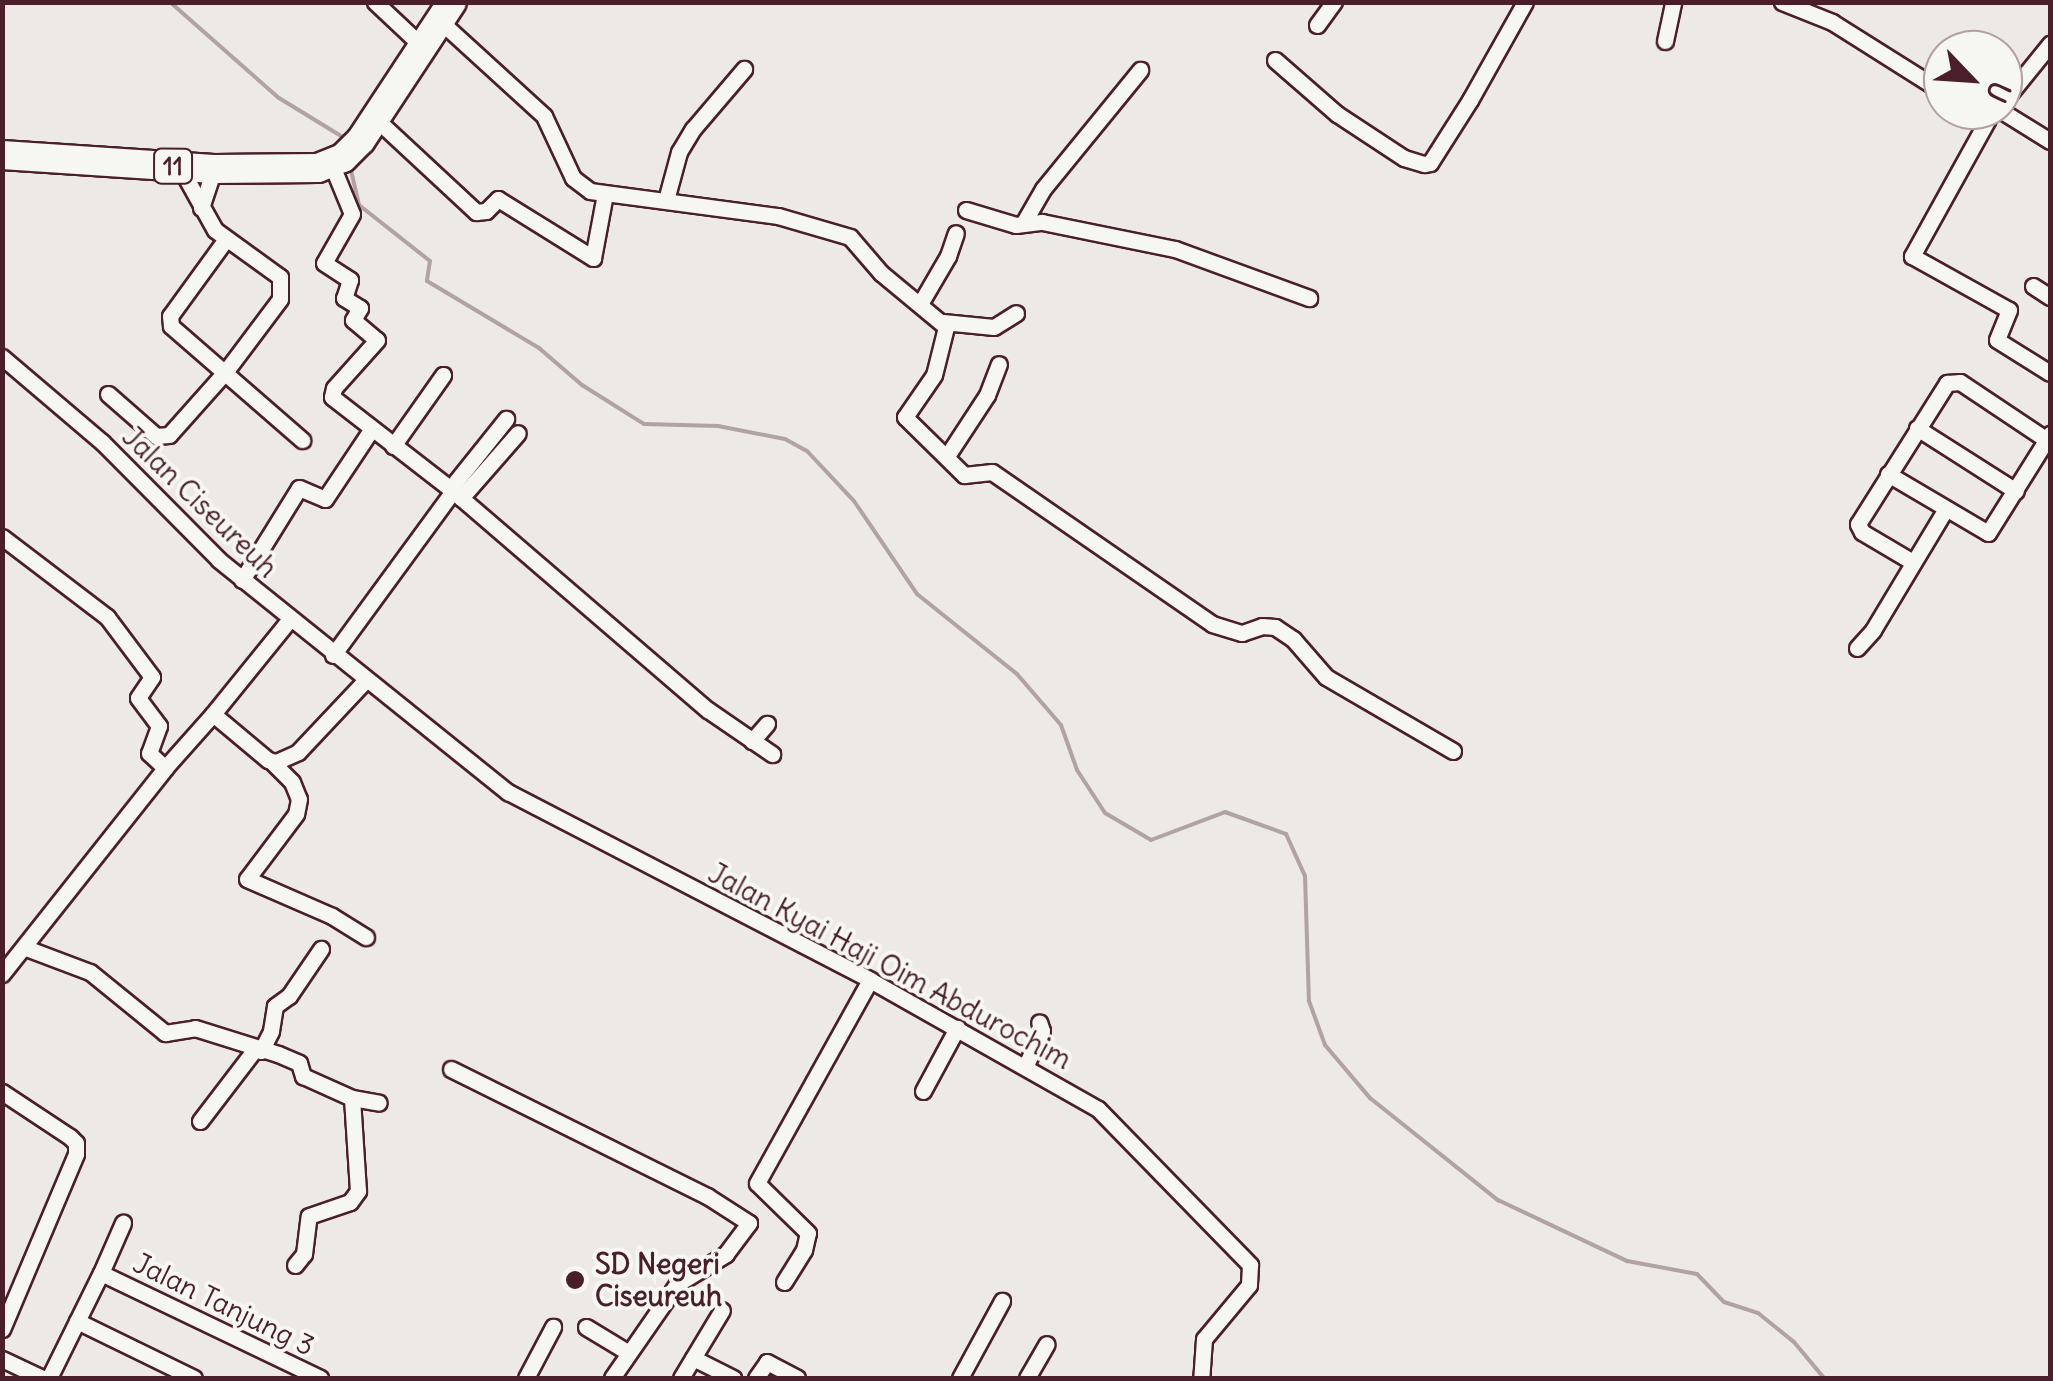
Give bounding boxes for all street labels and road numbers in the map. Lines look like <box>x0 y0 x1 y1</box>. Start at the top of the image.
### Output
road number: 11 <box>153 146 193 186</box>
street label: Jalan Ciseureuh <box>116 420 284 584</box>
street label: Jalan Kyai Haji Oim Abdurochim <box>703 856 1077 1076</box>
street label: Jalan Tanjung 3 <box>128 1246 320 1362</box>

